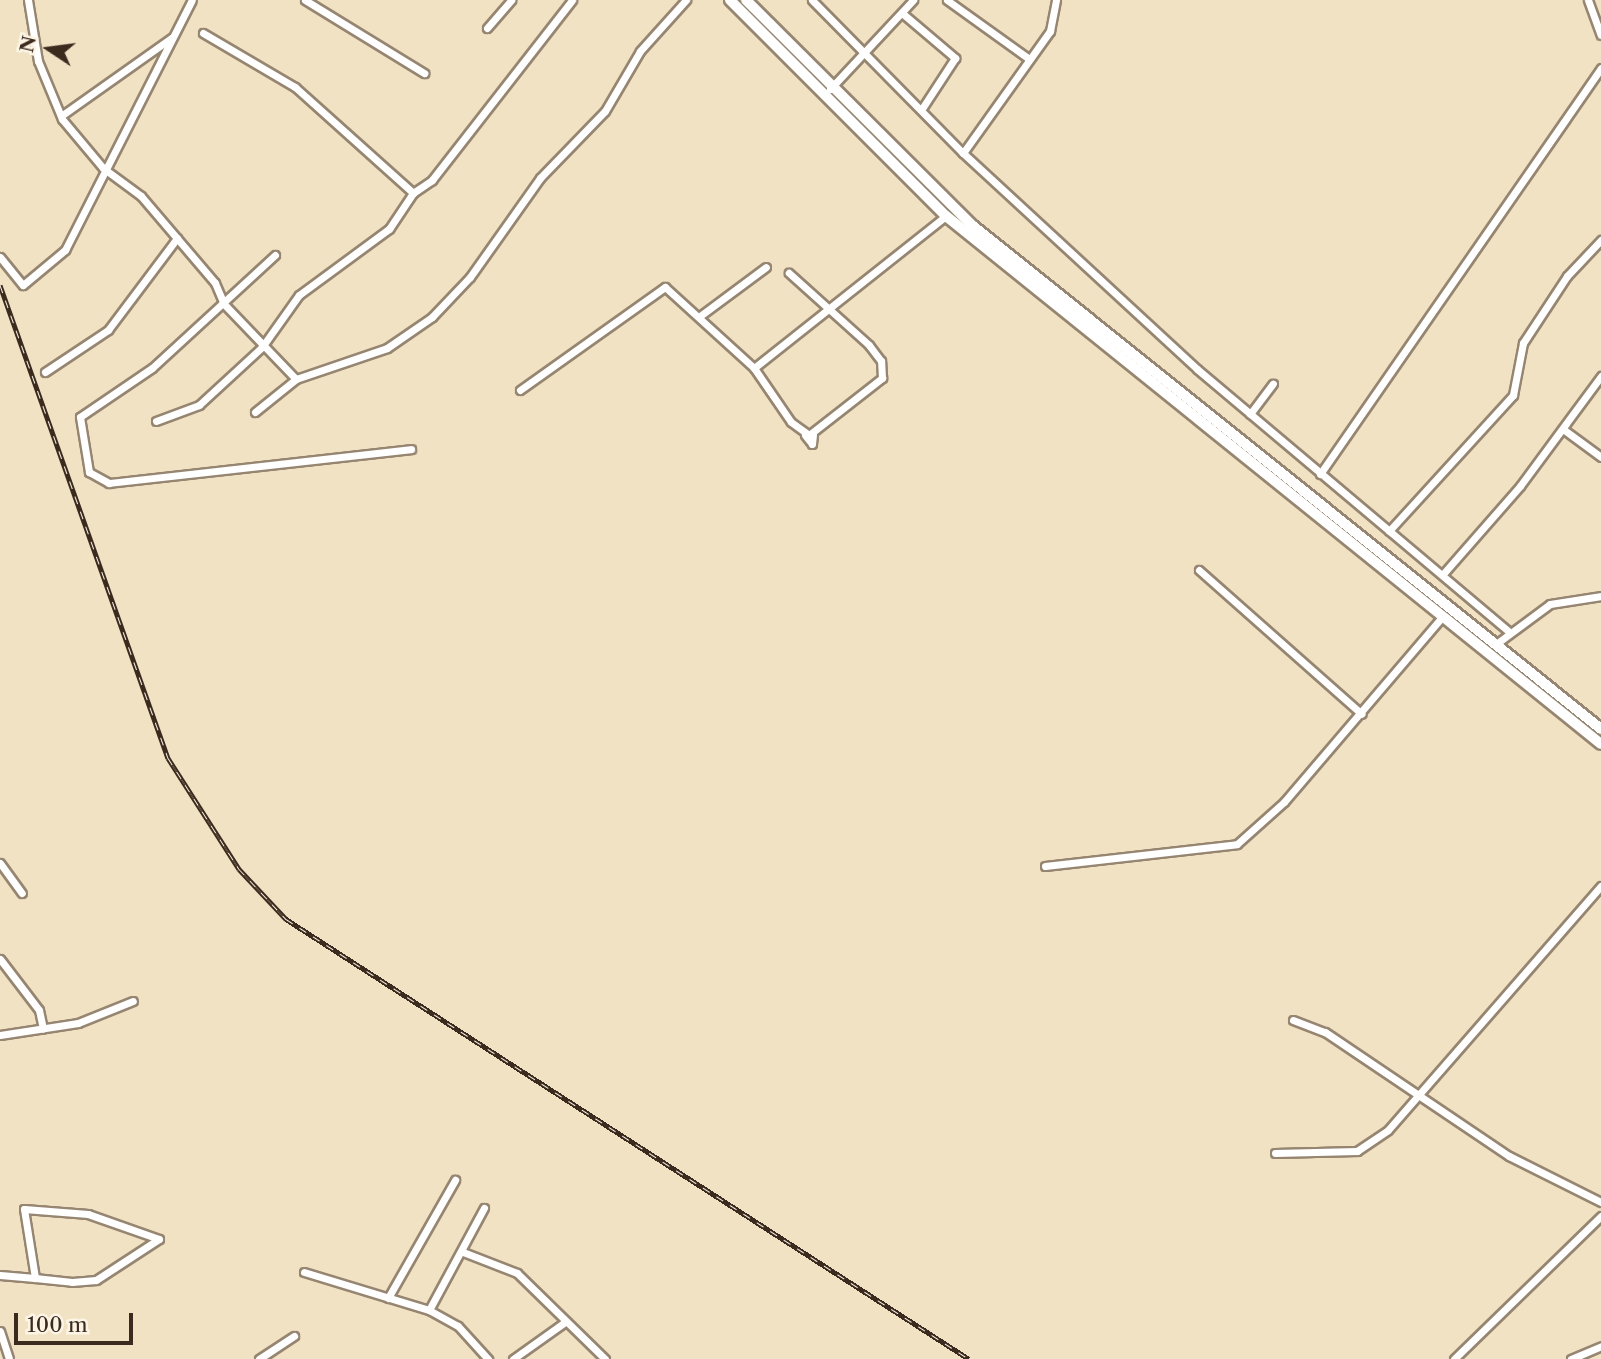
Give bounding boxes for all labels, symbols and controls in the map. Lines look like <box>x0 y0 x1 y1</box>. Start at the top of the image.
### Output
north arrow <box>14 14 84 84</box>
text: N <box>15 34 41 55</box>
scale bar <box>18 1300 136 1344</box>
text: 100 m <box>27 1312 88 1337</box>

